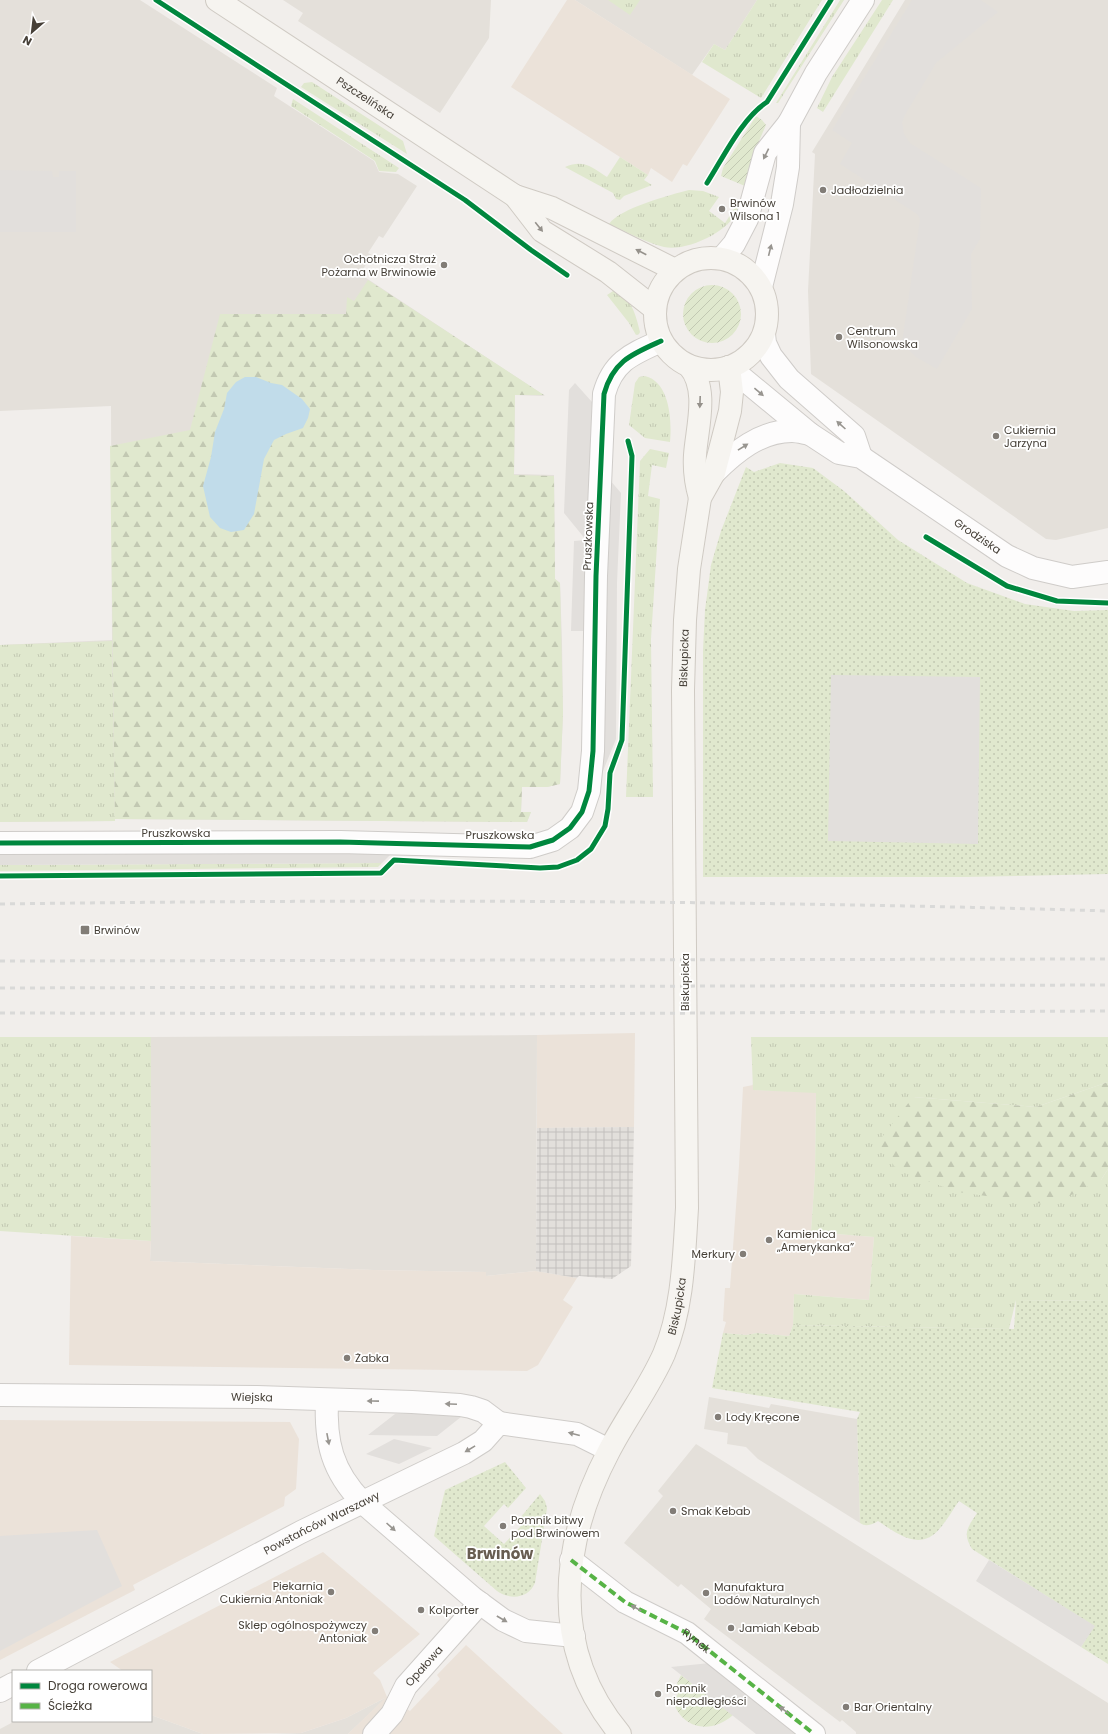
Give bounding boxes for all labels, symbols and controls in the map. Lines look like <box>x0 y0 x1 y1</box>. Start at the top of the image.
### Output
north arrow <box>12 12 52 52</box>
text: N <box>20 32 35 50</box>
street label: Pszczelińska <box>333 73 398 123</box>
one-way arrow <box>763 148 769 160</box>
place label: Jadłodzielnia <box>831 182 903 198</box>
marker: Jadłodzielnia <box>818 185 828 195</box>
place label: Brwinów Wilsona 1 <box>730 195 780 224</box>
marker: Brwinów Wilsona 1 <box>717 204 727 214</box>
one-way arrow <box>535 221 543 232</box>
one-way arrow <box>768 243 774 256</box>
one-way arrow <box>635 249 646 255</box>
place label: Ochotnicza Straż Pożarna w Brwinowie <box>321 251 436 280</box>
marker: Ochotnicza Straż Pożarna w Brwinowie <box>439 260 449 270</box>
place label: Centrum Wilsonowska <box>847 323 918 352</box>
marker: Centrum Wilsonowska <box>834 332 844 342</box>
one-way arrow <box>754 388 765 396</box>
one-way arrow <box>696 396 703 408</box>
one-way arrow <box>836 420 846 430</box>
place label: Cukiernia Jarzyna <box>1004 422 1056 451</box>
marker: Cukiernia Jarzyna <box>991 431 1001 441</box>
one-way arrow <box>737 444 749 451</box>
street label: Pruszkowska <box>579 501 597 571</box>
street label: Grodziska <box>951 514 1004 558</box>
street label: Biskupicka <box>675 629 693 687</box>
street label: Pruszkowska <box>142 825 210 841</box>
street label: Pruszkowska <box>466 827 534 843</box>
place label: Brwinów <box>94 922 140 938</box>
marker: Brwinów <box>79 924 91 936</box>
street label: Biskupicka <box>677 953 693 1011</box>
place label: Kamienica „Amerykanka” <box>776 1226 854 1255</box>
marker: Kamienica „Amerykanka” <box>764 1235 774 1245</box>
place label: Merkury <box>692 1246 736 1262</box>
marker: Merkury <box>738 1249 748 1259</box>
street label: Biskupicka <box>663 1277 690 1337</box>
place label: Żabka <box>355 1350 389 1366</box>
marker: Żabka <box>342 1353 352 1363</box>
street label: Wiejska <box>231 1389 273 1406</box>
one-way arrow <box>366 1398 379 1404</box>
one-way arrow <box>445 1401 457 1408</box>
place label: Lody Kręcone <box>726 1409 800 1425</box>
marker: Lody Kręcone <box>713 1412 723 1422</box>
one-way arrow <box>568 1430 580 1436</box>
one-way arrow <box>325 1433 331 1445</box>
one-way arrow <box>464 1446 476 1453</box>
street label: Powstańców Warszawy <box>261 1487 383 1558</box>
place label: Smak Kebab <box>681 1503 751 1519</box>
marker: Smak Kebab <box>668 1506 678 1516</box>
place label: Pomnik bitwy pod Brwinowem <box>511 1512 600 1541</box>
marker: Pomnik bitwy pod Brwinowem <box>498 1521 508 1531</box>
one-way arrow <box>386 1523 397 1532</box>
district label: Brwinów <box>467 1543 533 1564</box>
place label: Piekarnia Cukiernia Antoniak <box>220 1578 323 1607</box>
place label: Manufaktura Lodów Naturalnych <box>714 1579 820 1608</box>
marker: Piekarnia Cukiernia Antoniak <box>326 1587 336 1597</box>
marker: Manufaktura Lodów Naturalnych <box>701 1588 711 1598</box>
place label: Kolporter <box>429 1602 479 1618</box>
marker: Kolporter <box>416 1605 426 1615</box>
one-way arrow <box>630 1605 642 1612</box>
one-way arrow <box>496 1616 508 1623</box>
place label: Sklep ogólnospożywczy Antoniak <box>238 1617 368 1646</box>
place label: Jamiah Kebab <box>739 1620 819 1636</box>
marker: Jamiah Kebab <box>726 1623 736 1633</box>
street label: Rynek <box>680 1624 715 1657</box>
marker: Sklep ogólnospożywczy Antoniak <box>370 1626 380 1636</box>
street label: Opałowa <box>401 1642 446 1690</box>
legend <box>12 1670 152 1722</box>
text: Droga rowerowa <box>48 1677 148 1694</box>
place label: Pomnik niepodległości <box>666 1680 747 1709</box>
marker: Pomnik niepodległości <box>653 1689 663 1699</box>
text: Ścieżka <box>48 1697 92 1714</box>
place label: Bar Orientalny <box>854 1699 933 1715</box>
marker: Bar Orientalny <box>841 1702 851 1712</box>
one-way arrow <box>778 1705 789 1714</box>

